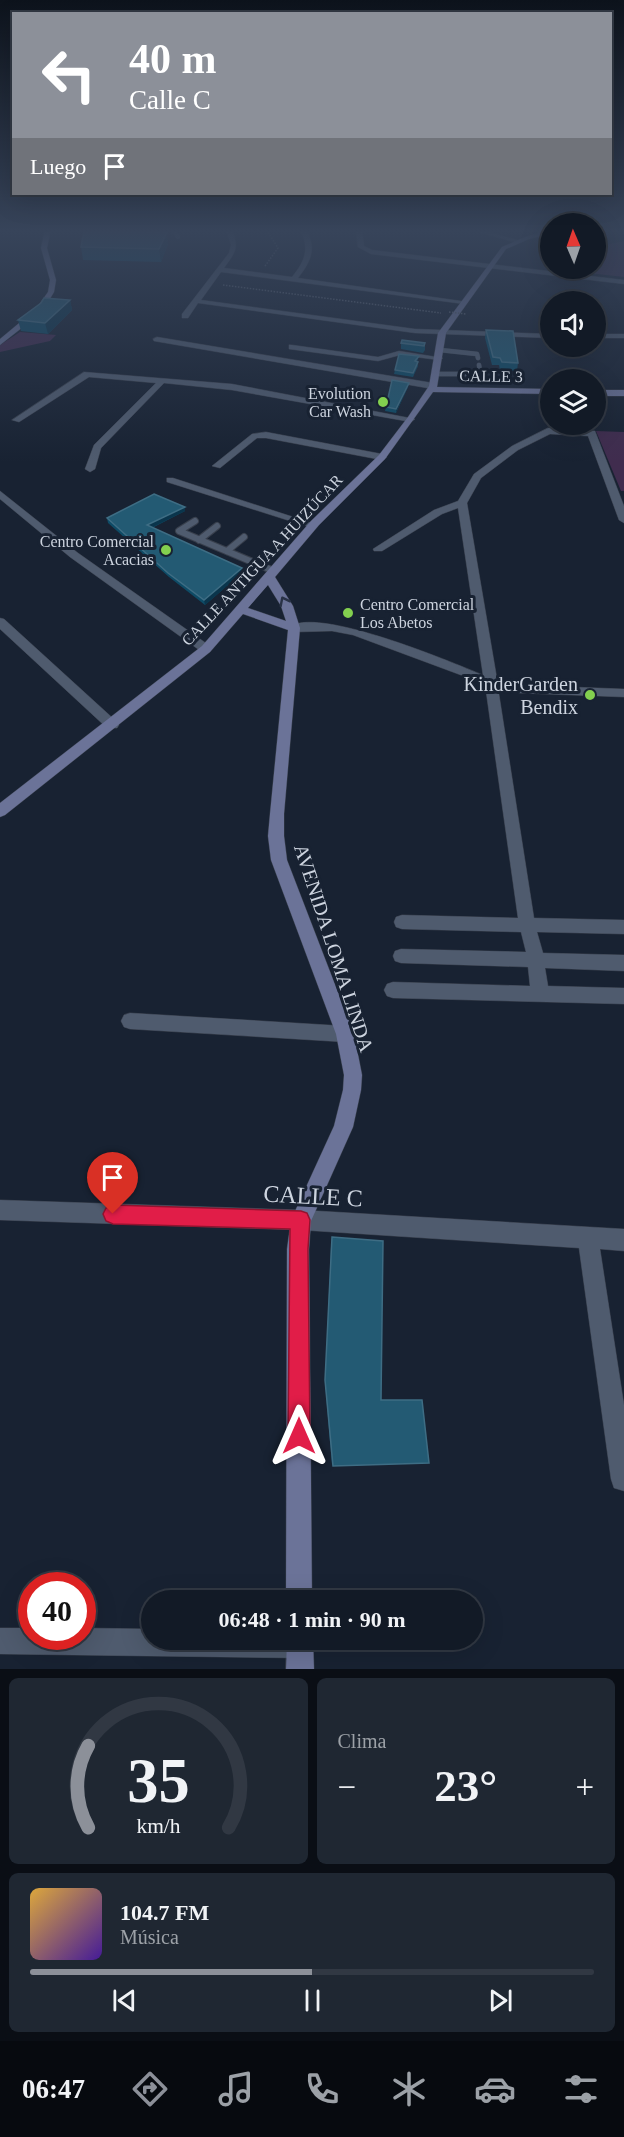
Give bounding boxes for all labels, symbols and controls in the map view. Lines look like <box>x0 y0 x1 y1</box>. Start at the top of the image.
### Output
icon: left <box>30 36 108 114</box>
text: 40 m <box>129 36 217 82</box>
text: Calle C <box>129 85 211 115</box>
icon: arrive <box>98 150 131 183</box>
text: Luego <box>30 154 86 179</box>
north arrow <box>540 213 606 279</box>
map controls <box>540 213 606 435</box>
button: sound <box>540 291 606 357</box>
street label: CALLE 3 <box>459 367 523 385</box>
button: layers <box>540 369 606 435</box>
place label: Evolution Car Wash <box>308 385 371 420</box>
marker: Evolution Car Wash <box>376 395 390 409</box>
street label: CALLE ANTIGUA A HUIZÚCAR <box>178 470 346 649</box>
place label: Centro Comercial Acacias <box>40 533 155 568</box>
marker: Centro Comercial Acacias <box>159 543 173 557</box>
place label: Centro Comercial Los Abetos <box>360 596 475 631</box>
one-way arrow <box>280 597 291 607</box>
marker: Centro Comercial Los Abetos <box>341 606 355 620</box>
place label: KinderGarden Bendix <box>464 673 578 718</box>
marker: KinderGarden Bendix <box>583 688 597 702</box>
street label: AVENIDA LOMA LINDA <box>290 841 378 1055</box>
pin <box>87 1152 138 1214</box>
icon: arrive <box>96 1161 129 1194</box>
street label: CALLE C <box>263 1180 363 1212</box>
position arrow <box>267 1404 331 1468</box>
speed limit sign: 40 <box>18 1572 96 1650</box>
text: 06:48 · 1 min · 90 m <box>219 1607 406 1632</box>
text: Clima <box>338 1730 386 1752</box>
text: 35 <box>127 1746 189 1815</box>
text: 23° <box>434 1761 497 1811</box>
text: − <box>338 1769 356 1805</box>
text: + <box>575 1769 594 1805</box>
text: km/h <box>136 1814 181 1838</box>
text: 104.7 FM <box>120 1900 209 1925</box>
text: Música <box>120 1926 179 1948</box>
icon: previous <box>108 1984 141 2017</box>
icon: pause <box>296 1984 329 2017</box>
icon: next <box>484 1984 517 2017</box>
icon: directions <box>129 2068 171 2110</box>
icon: music <box>215 2068 257 2110</box>
icon: phone <box>301 2068 343 2110</box>
icon: climate <box>388 2068 430 2110</box>
icon: car <box>474 2068 516 2110</box>
icon: filters <box>560 2068 602 2110</box>
text: 06:47 <box>22 2074 85 2104</box>

